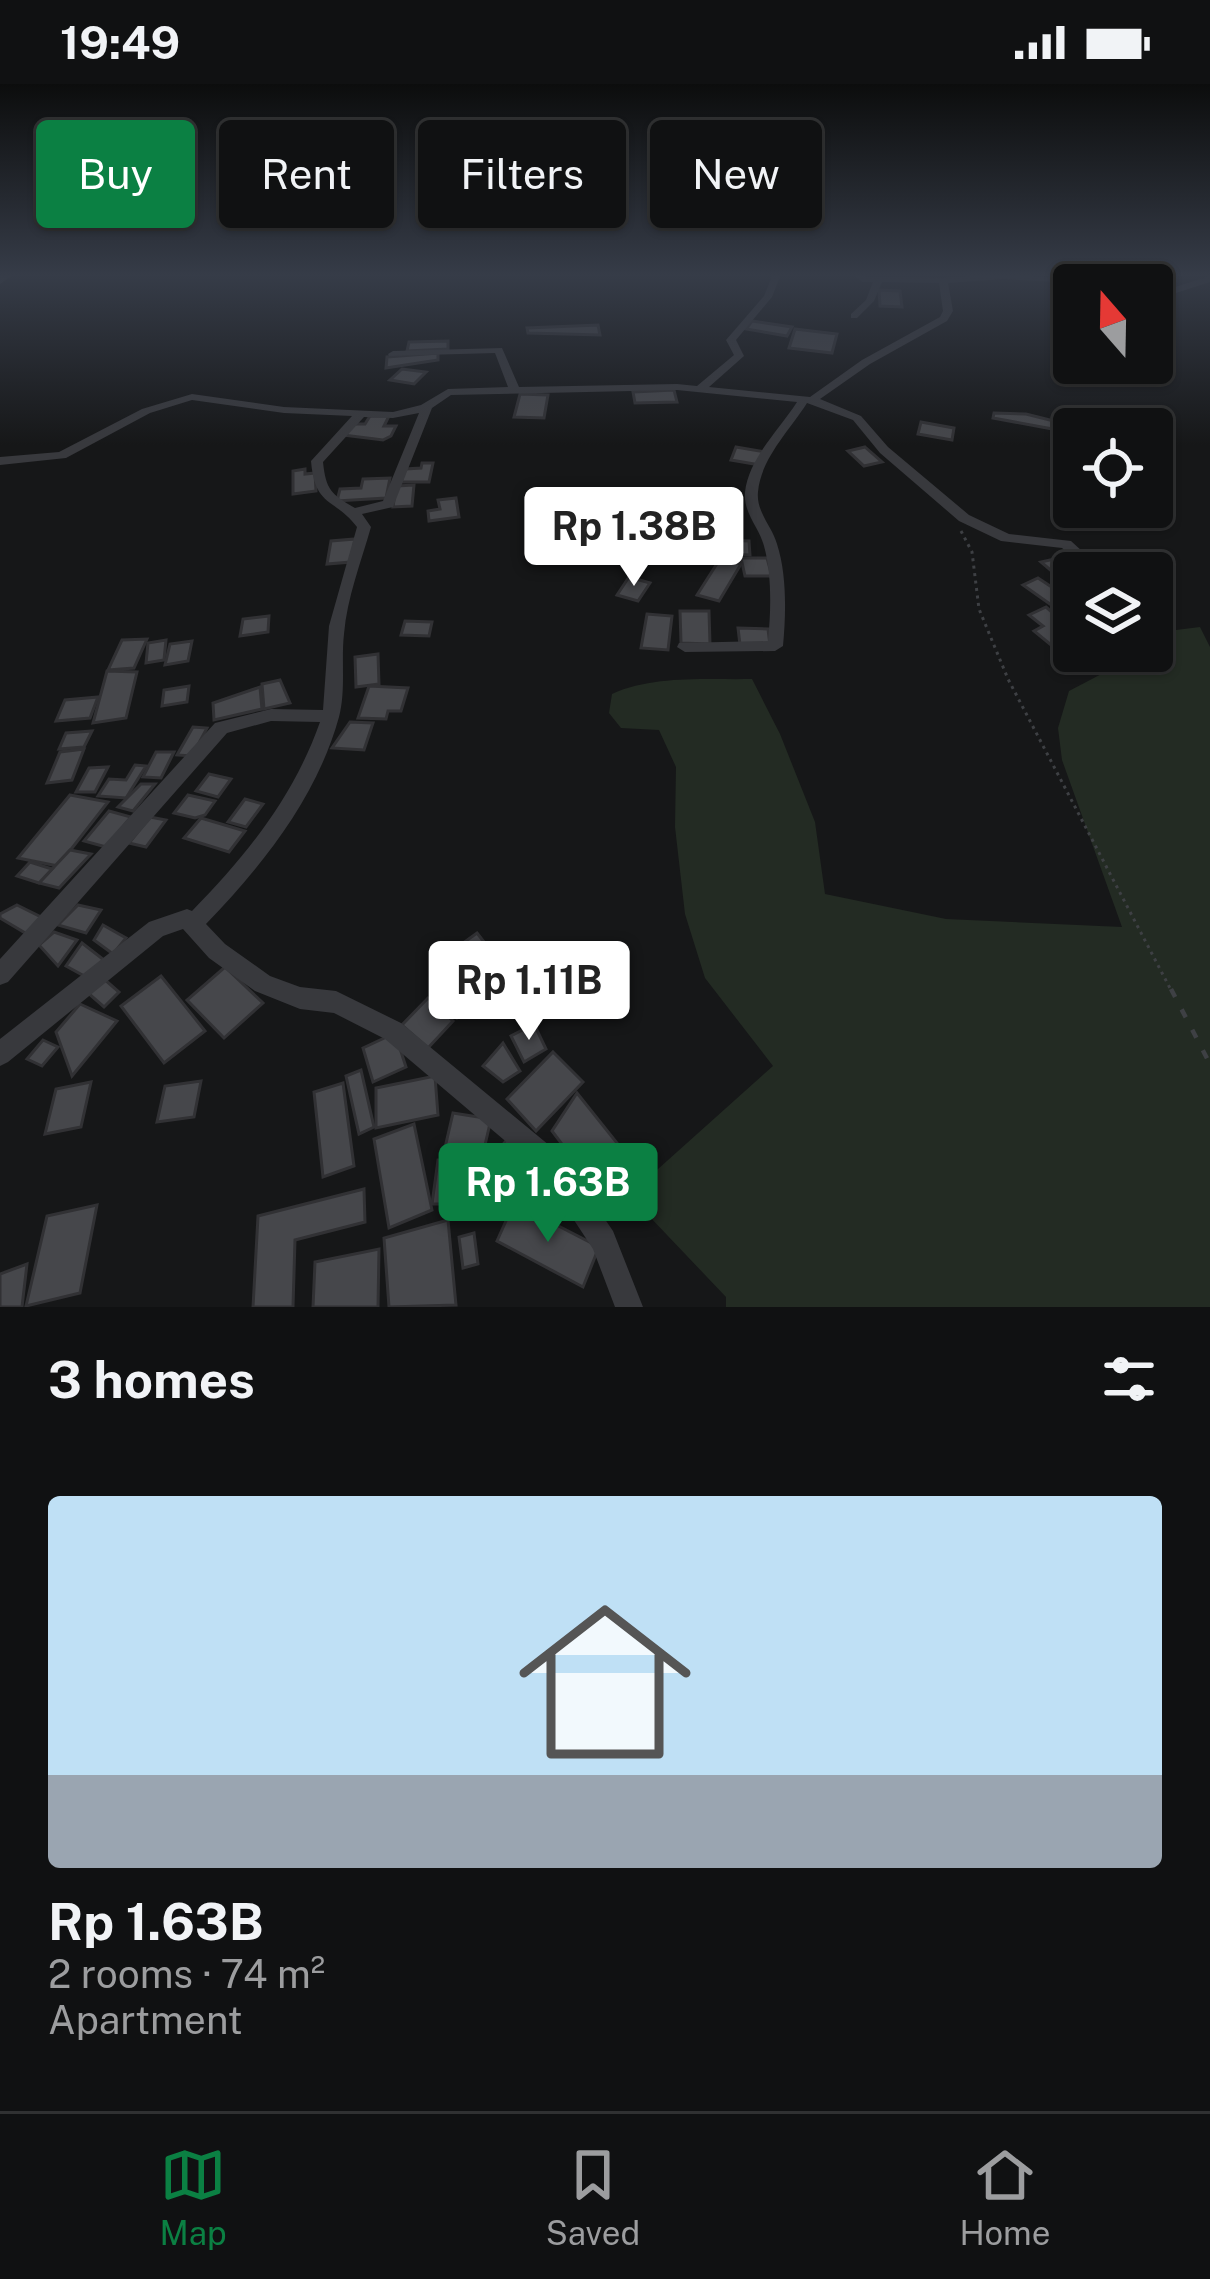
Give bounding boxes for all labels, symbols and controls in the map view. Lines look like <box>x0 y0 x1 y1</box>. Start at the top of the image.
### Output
text: 19:49 <box>60 16 180 69</box>
chip: Buy <box>36 120 195 228</box>
chip: Rent <box>219 120 394 228</box>
chip: Filters <box>418 120 626 228</box>
chip: New <box>650 120 822 228</box>
north arrow <box>1053 264 1173 384</box>
map controls <box>1053 264 1173 672</box>
button: locate <box>1053 408 1173 528</box>
pin: Rp 1.38B <box>510 487 758 589</box>
text: Rp 1.38B <box>551 503 717 549</box>
button: layers <box>1053 552 1173 672</box>
pin: Rp 1.11B <box>405 941 653 1043</box>
text: Rp 1.11B <box>456 957 602 1003</box>
pin: Rp 1.63B <box>424 1143 672 1245</box>
text: Rp 1.63B <box>466 1159 630 1205</box>
icon: filters <box>1096 1346 1162 1412</box>
text: 3 homes <box>48 1350 255 1409</box>
icon: home <box>497 1574 713 1790</box>
text: Rp 1.63B <box>48 1892 264 1951</box>
text: 2 rooms · 74 m² <box>48 1951 325 1997</box>
text: Apartment <box>48 1997 243 2043</box>
tab: Map <box>160 2142 227 2252</box>
tab: Saved <box>546 2142 640 2252</box>
tab: Home <box>959 2142 1050 2252</box>

